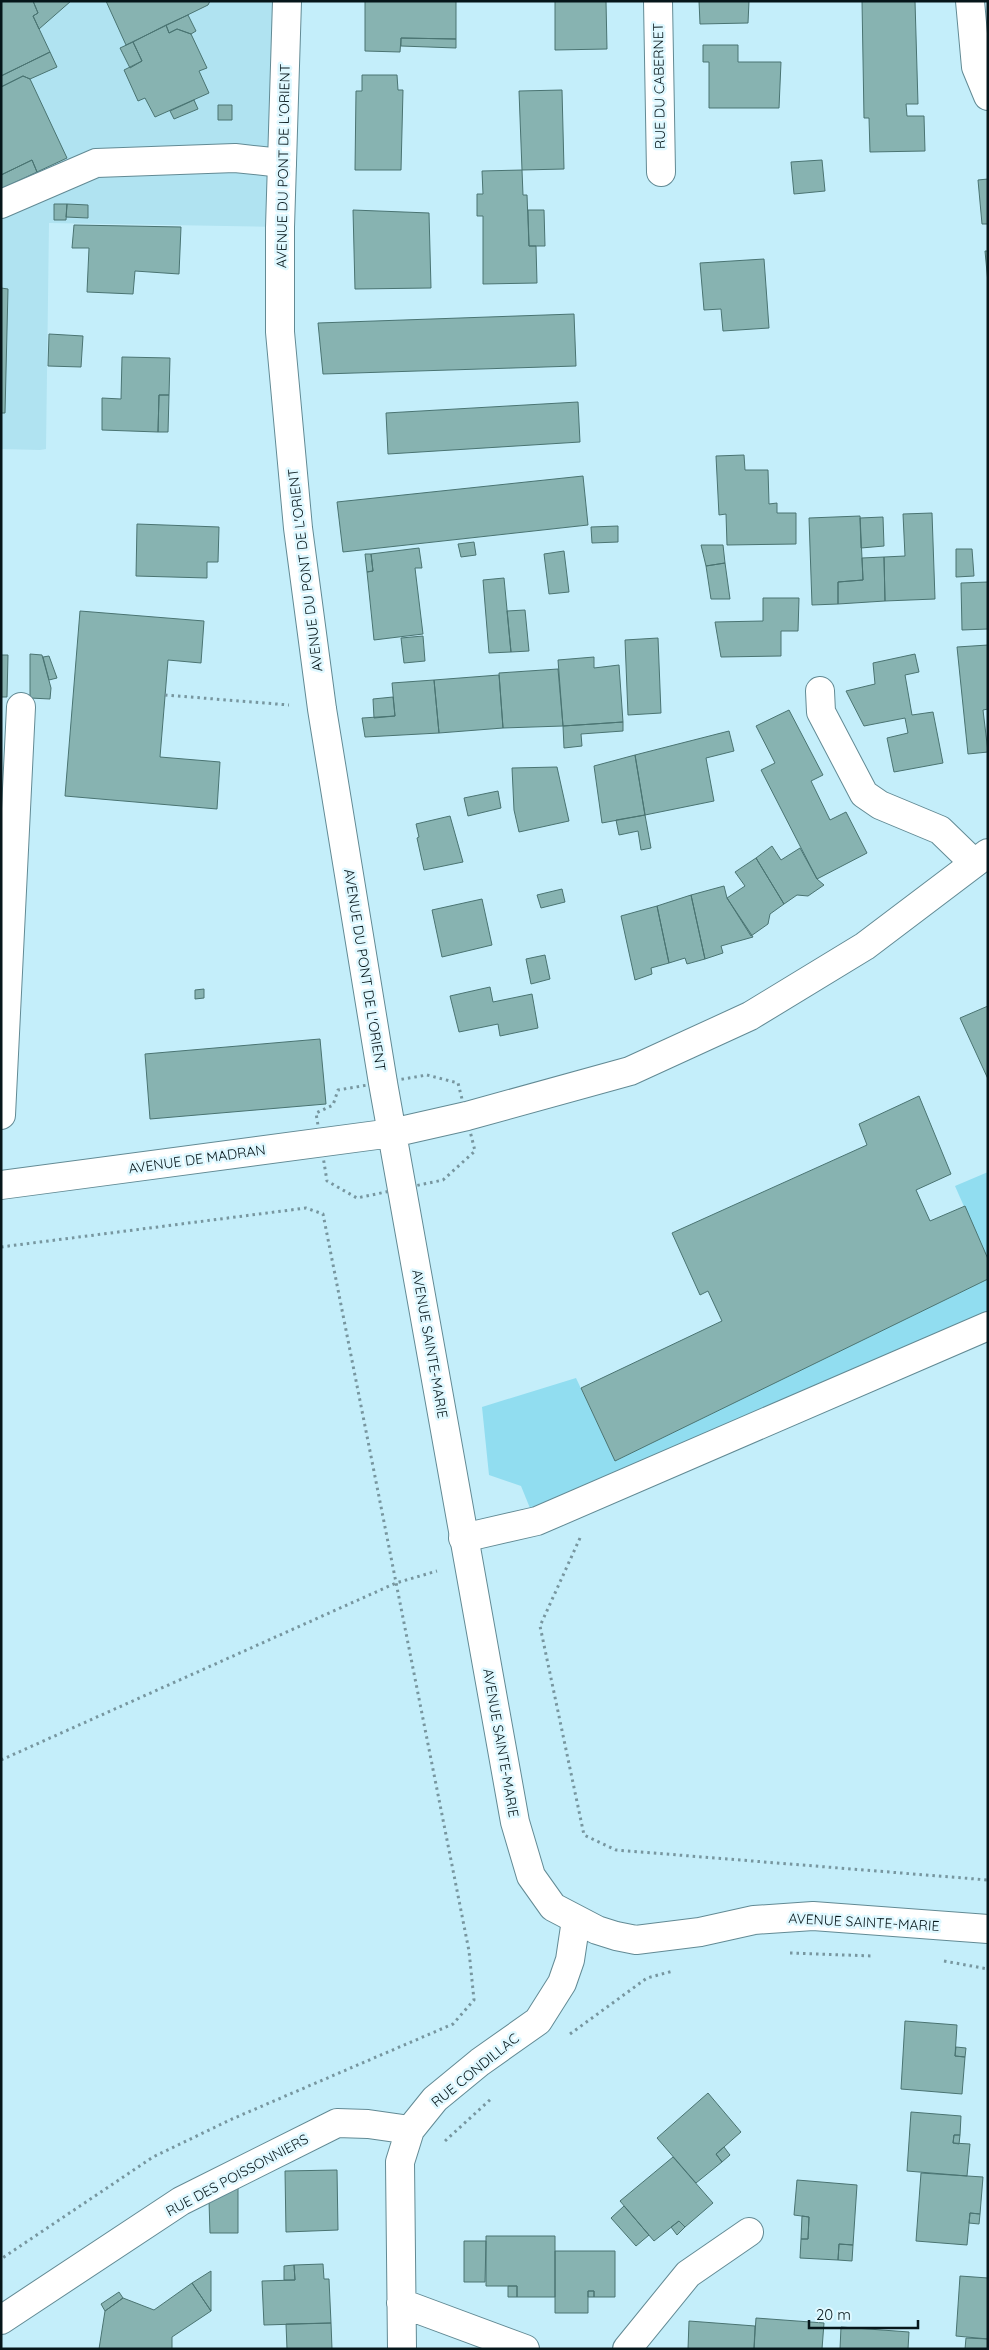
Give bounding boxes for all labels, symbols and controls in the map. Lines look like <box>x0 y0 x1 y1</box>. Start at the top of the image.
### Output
street label: RUE DU CABERNET <box>649 23 669 149</box>
street label: AVENUE DU PONT DE L'ORIENT <box>272 64 294 268</box>
street label: AVENUE DU PONT DE L'ORIENT <box>284 467 326 673</box>
street label: AVENUE DU PONT DE L'ORIENT <box>340 868 390 1072</box>
street label: AVENUE DE MADRAN <box>127 1140 267 1178</box>
street label: AVENUE SAINTE-MARIE <box>408 1268 452 1420</box>
street label: AVENUE SAINTE-MARIE <box>479 1667 523 1819</box>
street label: AVENUE SAINTE-MARIE <box>788 1909 940 1935</box>
street label: RUE CONDILLAC <box>427 2029 523 2111</box>
street label: RUE DES POISSONNIERS <box>163 2130 311 2220</box>
scale bar <box>809 2298 918 2330</box>
text: 20 m <box>816 2305 851 2324</box>

